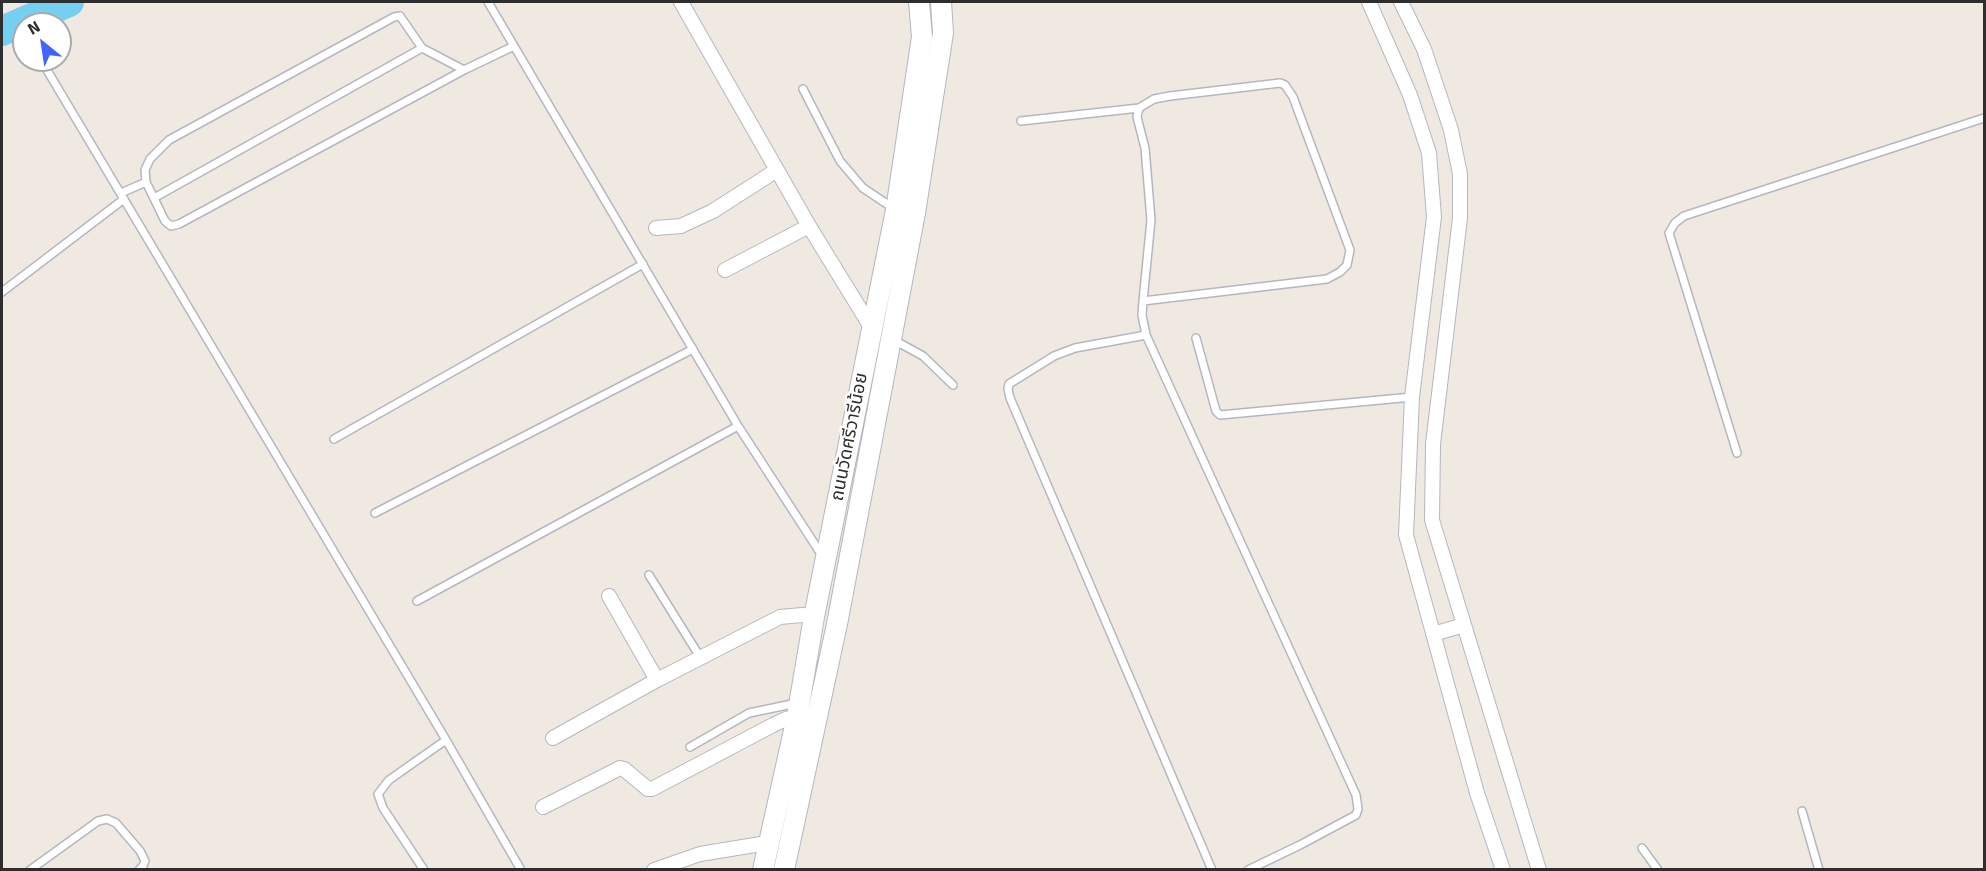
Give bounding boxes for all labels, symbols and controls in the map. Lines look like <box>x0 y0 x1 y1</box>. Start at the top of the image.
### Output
north arrow <box>12 12 72 72</box>
text: N <box>24 17 44 40</box>
street label: ถนนวัดศรีวารีน้อย <box>827 371 873 503</box>

